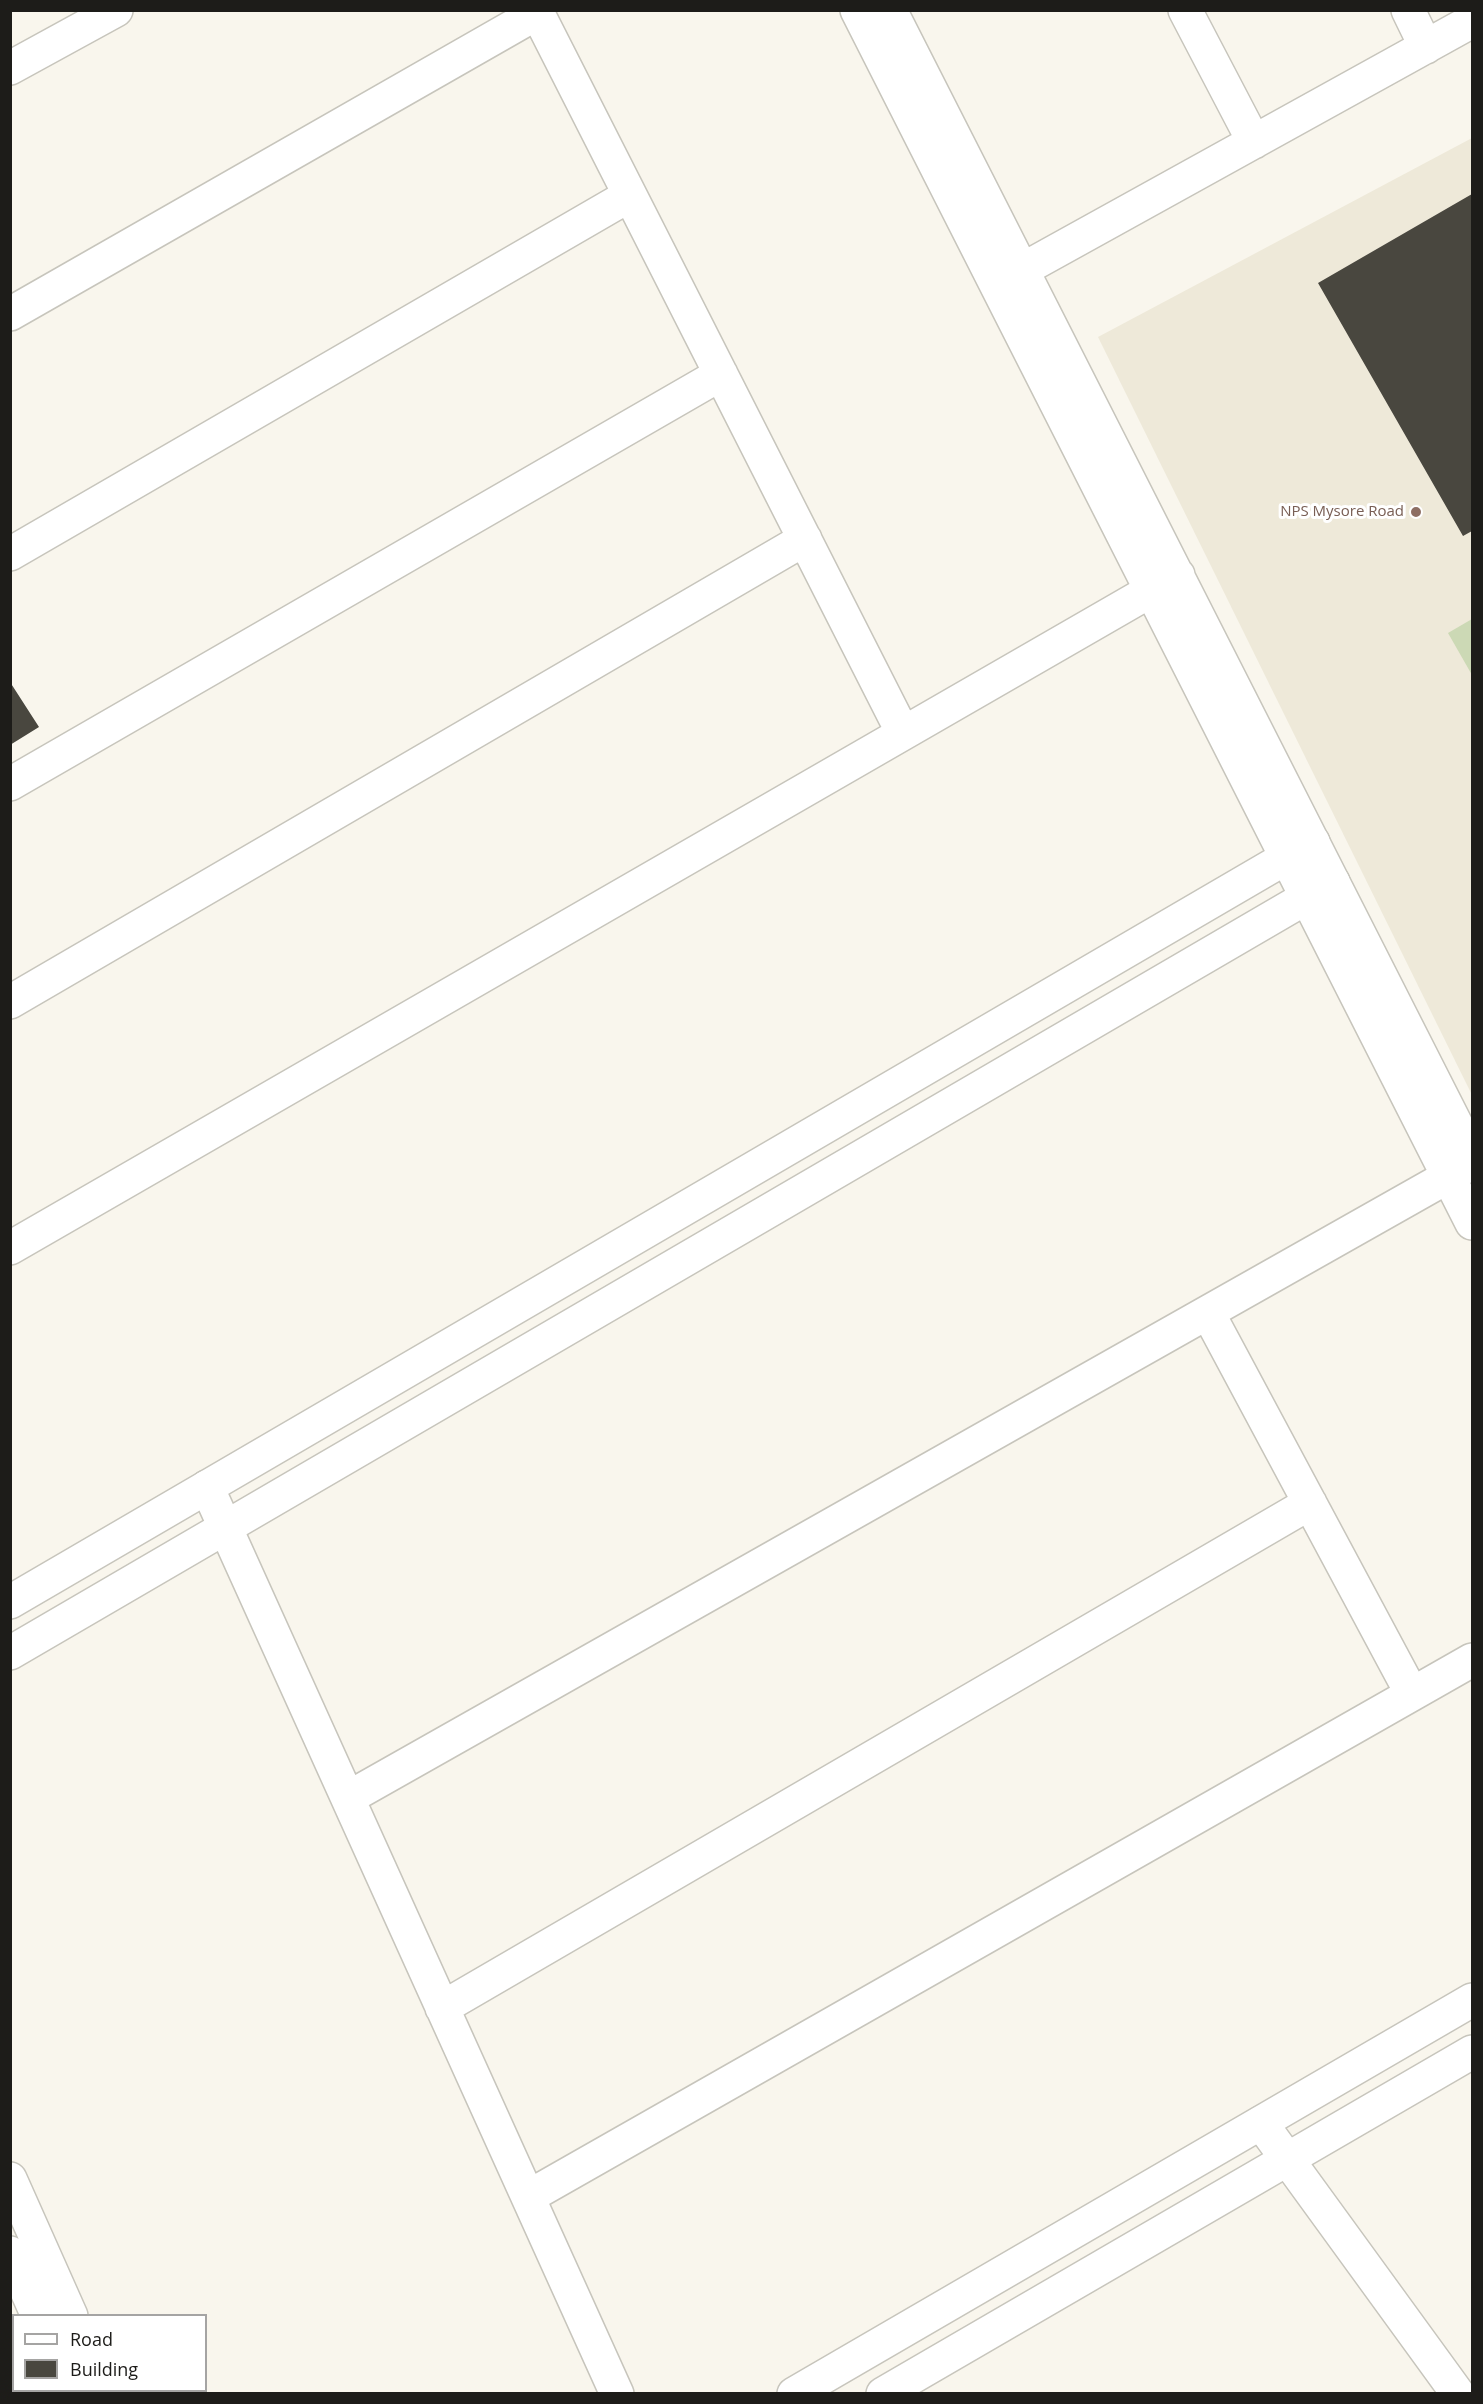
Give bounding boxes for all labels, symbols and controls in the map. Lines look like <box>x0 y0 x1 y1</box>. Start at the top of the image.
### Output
place label: NPS Mysore Road <box>1280 503 1404 521</box>
marker: NPS Mysore Road <box>1409 505 1423 519</box>
legend <box>12 2314 207 2392</box>
text: Road <box>70 2327 113 2351</box>
text: Building <box>70 2357 138 2381</box>

